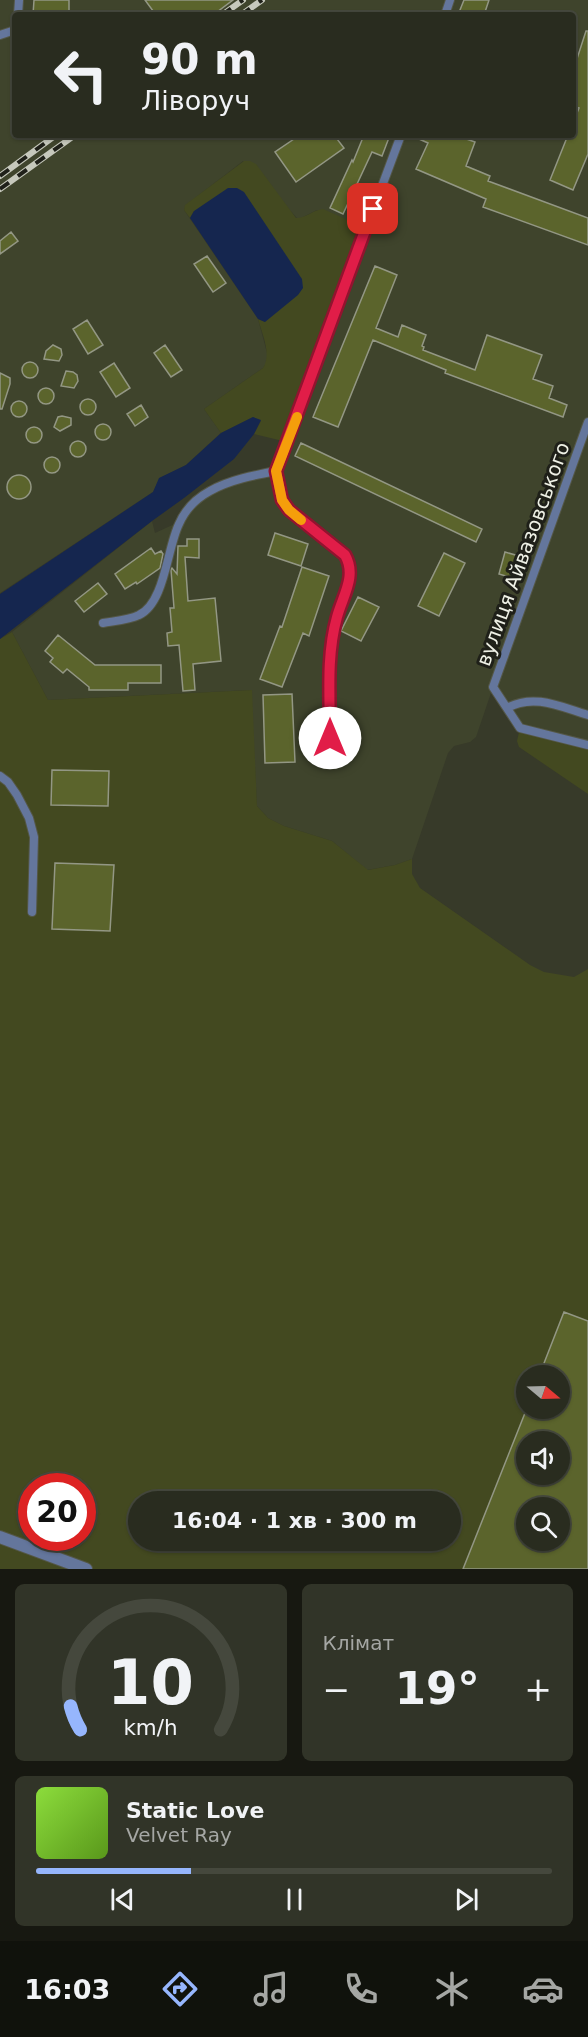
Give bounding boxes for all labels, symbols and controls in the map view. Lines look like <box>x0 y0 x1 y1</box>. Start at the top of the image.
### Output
text: 90 m <box>141 35 258 84</box>
icon: left <box>42 36 120 114</box>
text: Ліворуч <box>141 85 250 116</box>
pin <box>347 183 398 234</box>
icon: arrive <box>356 192 389 225</box>
street label: вулиця Айвазовського <box>471 439 575 669</box>
position arrow <box>298 706 362 770</box>
north arrow <box>516 1365 570 1419</box>
map controls <box>516 1365 570 1551</box>
button: sound <box>516 1431 570 1485</box>
speed limit sign: 20 <box>18 1473 96 1551</box>
button: search <box>516 1497 570 1551</box>
text: 16:04 · 1 хв · 300 m <box>172 1508 417 1533</box>
text: Клімат <box>323 1631 394 1655</box>
text: 10 <box>107 1646 194 1719</box>
text: 19° <box>395 1662 480 1715</box>
text: − <box>323 1670 350 1709</box>
text: + <box>524 1670 552 1709</box>
text: km/h <box>124 1715 178 1740</box>
text: Static Love <box>126 1798 264 1823</box>
text: Velvet Ray <box>126 1823 232 1847</box>
icon: previous <box>106 1883 139 1916</box>
icon: pause <box>278 1883 311 1916</box>
icon: next <box>450 1883 483 1916</box>
icon: directions <box>159 1968 201 2010</box>
icon: music <box>250 1968 292 2010</box>
icon: phone <box>340 1968 382 2010</box>
icon: climate <box>431 1968 473 2010</box>
icon: car <box>522 1968 564 2010</box>
text: 16:03 <box>24 1974 110 2005</box>

